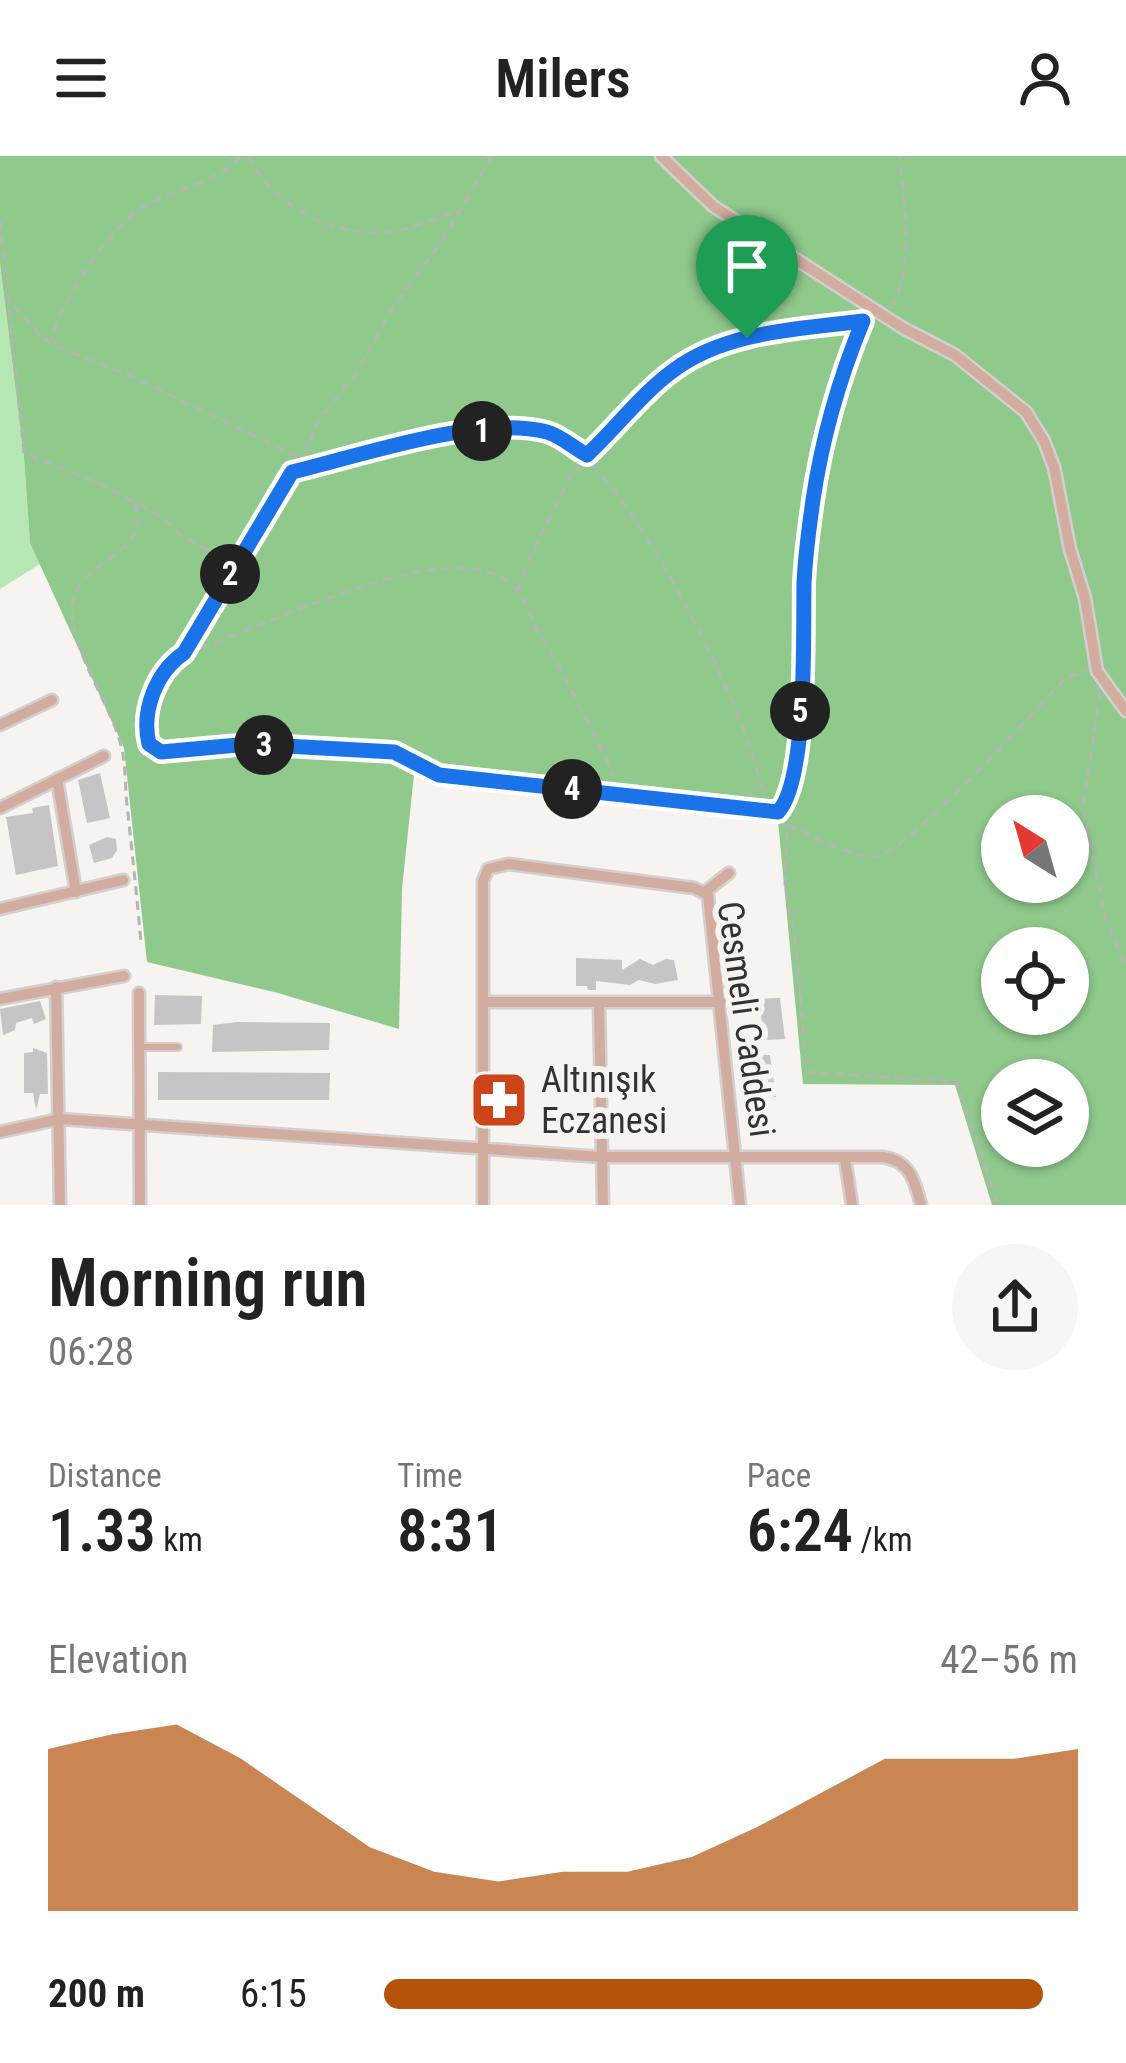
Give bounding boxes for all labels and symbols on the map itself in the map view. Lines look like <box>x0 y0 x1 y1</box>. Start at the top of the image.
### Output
pin <box>696 215 798 338</box>
pin: 1 <box>452 401 512 461</box>
pin: 2 <box>200 544 260 604</box>
pin: 5 <box>770 681 830 741</box>
pin: 3 <box>234 715 294 775</box>
pin: 4 <box>542 759 602 819</box>
north arrow <box>981 795 1089 903</box>
street label: Cesmeli Caddesi <box>709 899 783 1140</box>
place label: Altınışık Eczanesi <box>541 1059 667 1142</box>
pharmacy icon: Altınışık Eczanesi <box>468 1069 530 1131</box>

